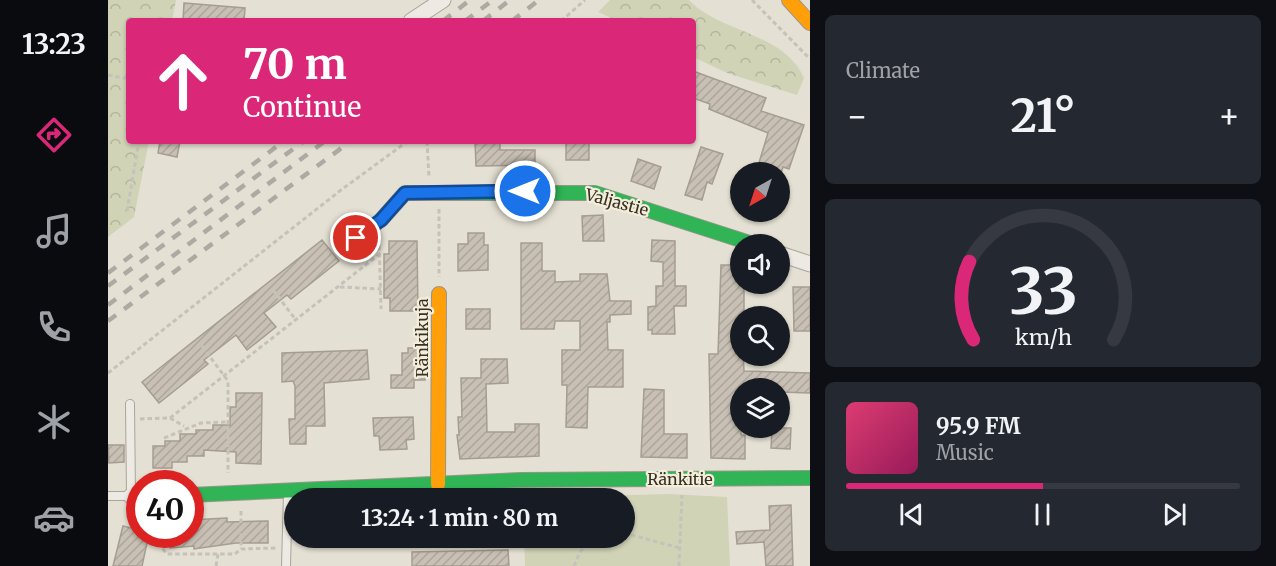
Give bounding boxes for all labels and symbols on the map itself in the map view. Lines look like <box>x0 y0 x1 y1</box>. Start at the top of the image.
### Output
position arrow <box>493 159 557 223</box>
north arrow <box>730 162 790 222</box>
street label: Valjastie <box>582 184 651 220</box>
pin <box>330 212 381 263</box>
street label: Ränkikuja <box>412 298 432 378</box>
street label: Ränkitie <box>647 469 713 489</box>
speed limit sign: 40 <box>126 470 204 548</box>

